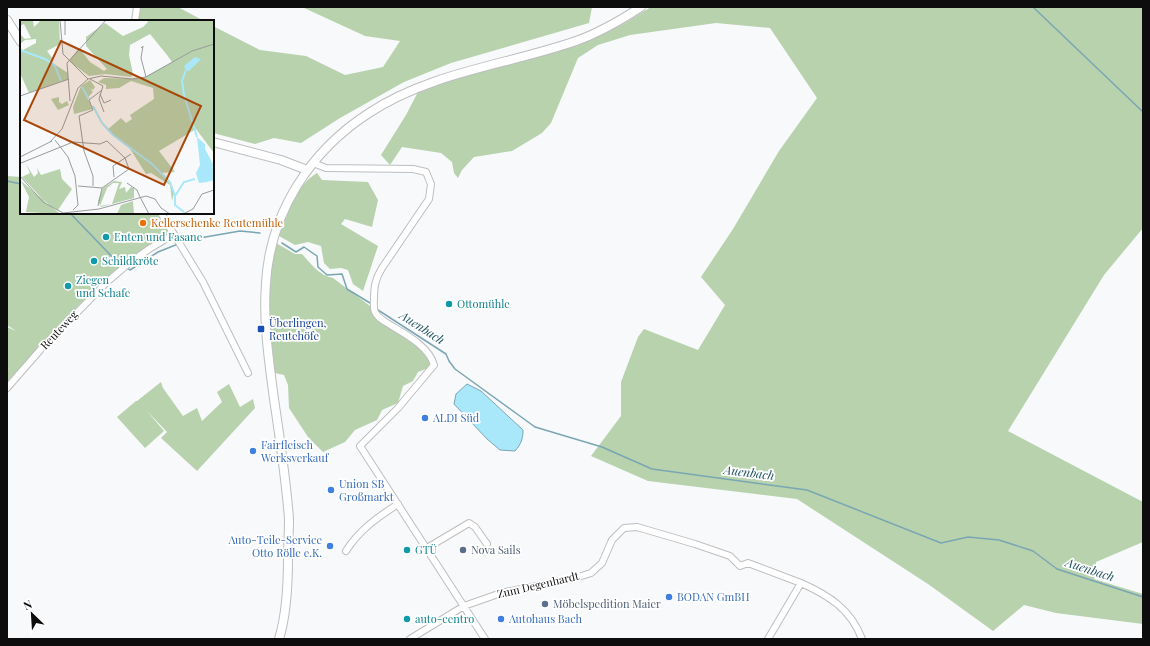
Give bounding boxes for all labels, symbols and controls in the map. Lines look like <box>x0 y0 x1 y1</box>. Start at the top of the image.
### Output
inset map <box>20 20 214 214</box>
place label: Kellerschenke Reutemühle <box>151 215 284 230</box>
marker: Kellerschenke Reutemühle <box>138 218 148 228</box>
place label: Enten und Fasane <box>114 229 203 244</box>
marker: Enten und Fasane <box>101 232 111 242</box>
place label: Schildkröte <box>102 253 159 268</box>
marker: Schildkröte <box>89 256 99 266</box>
place label: Ziegen und Schafe <box>76 272 131 300</box>
marker: Ziegen und Schafe <box>63 281 73 291</box>
place label: Ottomühle <box>457 296 510 311</box>
marker: Ottomühle <box>444 299 454 309</box>
water label: Auenbach <box>395 306 448 348</box>
street label: Reuteweg <box>37 307 81 352</box>
place label: Überlingen, Reutehöfe <box>269 315 327 343</box>
marker: Überlingen, Reutehöfe <box>256 324 266 334</box>
place label: ALDI Süd <box>432 410 480 425</box>
marker: ALDI Süd <box>420 413 430 423</box>
place label: Fairfleisch Werksverkauf <box>260 437 330 465</box>
marker: Fairfleisch Werksverkauf <box>248 446 258 456</box>
water label: Auenbach <box>721 461 775 483</box>
place label: Union SB Großmarkt <box>339 476 394 504</box>
marker: Union SB Großmarkt <box>326 485 336 495</box>
place label: Auto-Teile-Service Otto Rölle e.K. <box>227 532 322 560</box>
marker: Auto-Teile-Service Otto Rölle e.K. <box>325 541 335 551</box>
place label: GTÜ <box>415 542 438 557</box>
place label: Nova Sails <box>471 542 521 557</box>
marker: GTÜ <box>402 545 412 555</box>
marker: Nova Sails <box>458 545 468 555</box>
water label: Auenbach <box>1062 553 1117 584</box>
street label: Zum Degenhardt <box>495 568 580 601</box>
place label: BODAN GmBH <box>677 589 749 604</box>
marker: BODAN GmBH <box>664 592 674 602</box>
north arrow <box>12 594 52 634</box>
text: N <box>21 596 34 613</box>
place label: Möbelspedition Maier <box>553 596 661 611</box>
marker: Möbelspedition Maier <box>540 599 550 609</box>
place label: auto-centro <box>415 611 474 626</box>
place label: Autohaus Bach <box>508 611 582 626</box>
marker: auto-centro <box>402 614 412 624</box>
marker: Autohaus Bach <box>496 614 506 624</box>

